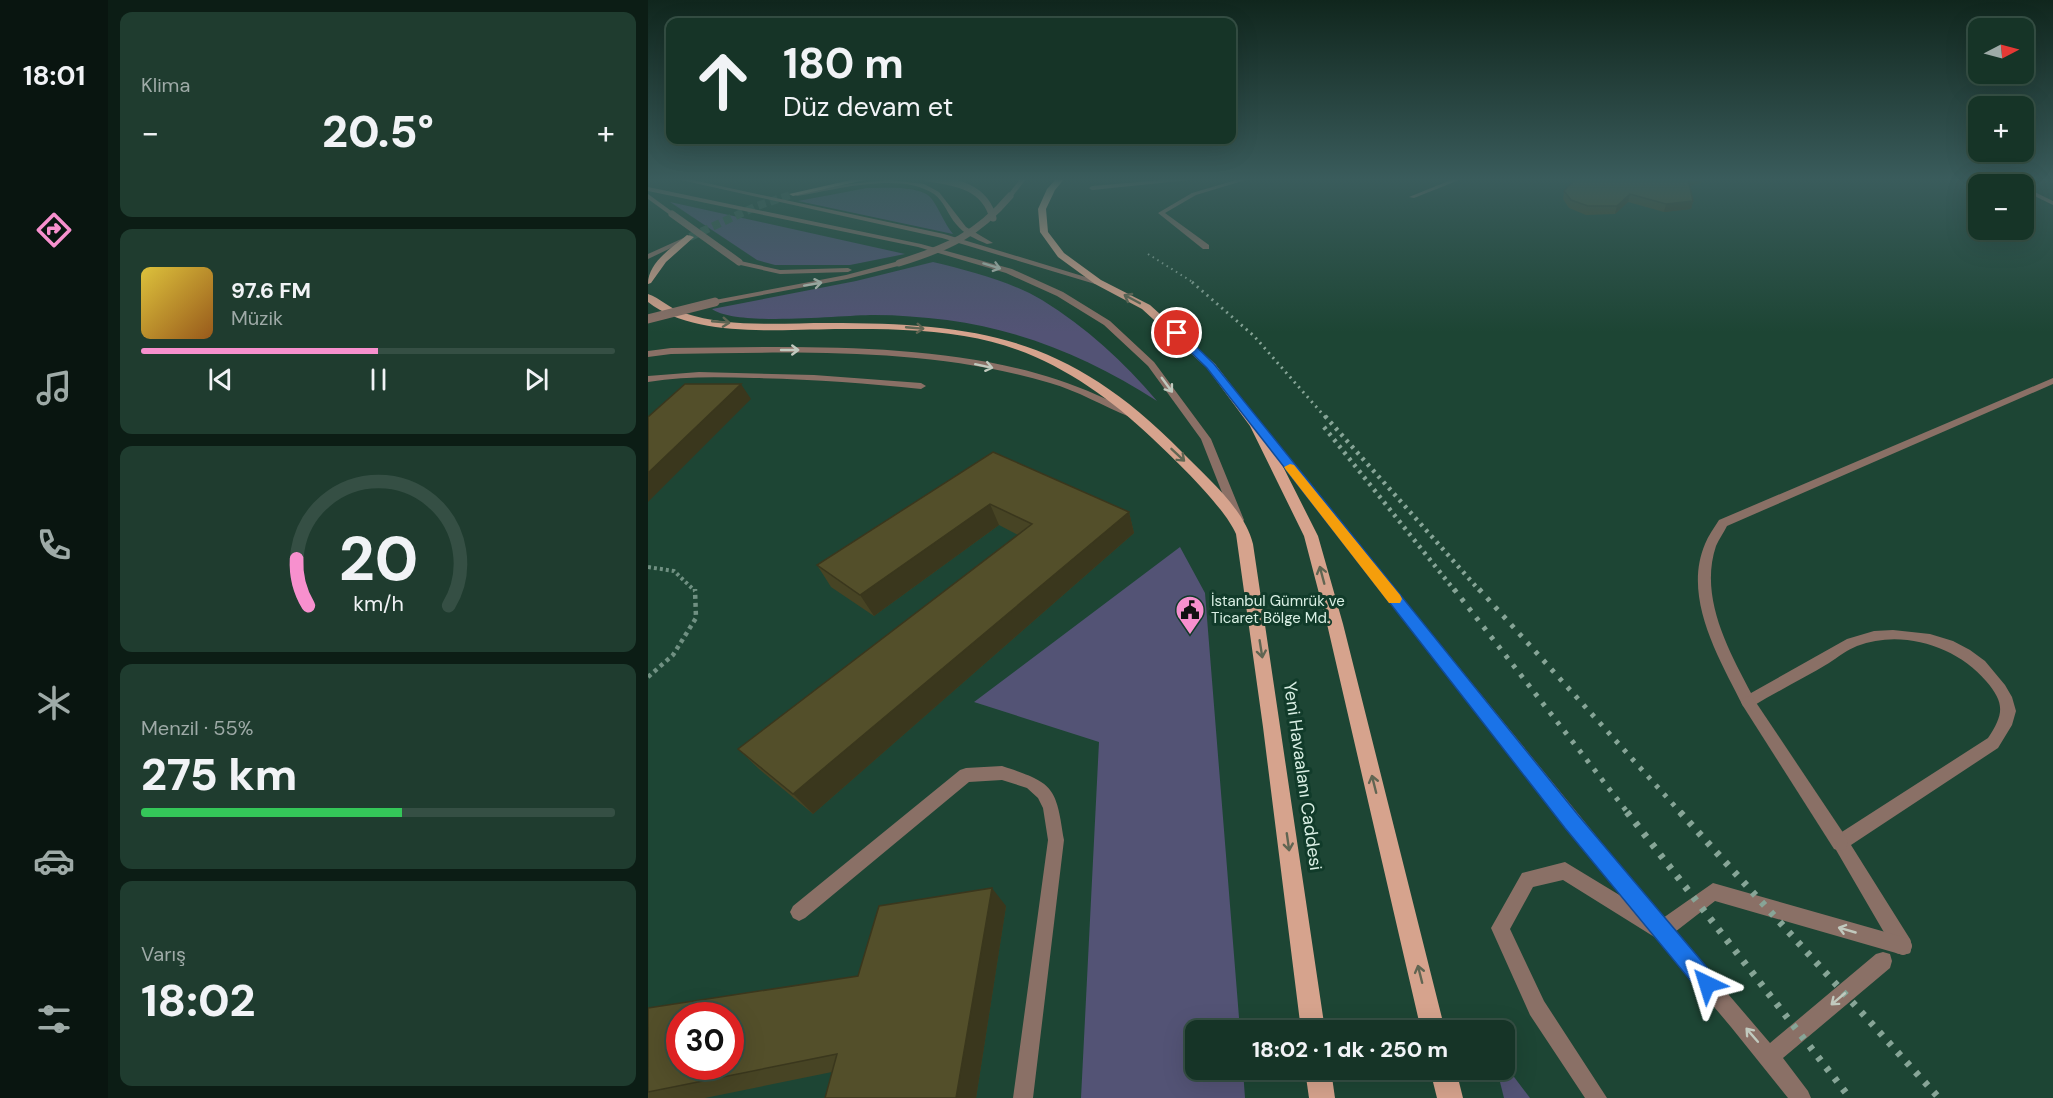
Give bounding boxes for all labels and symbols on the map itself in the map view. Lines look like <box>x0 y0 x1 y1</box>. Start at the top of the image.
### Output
north arrow <box>1968 18 2034 84</box>
one-way arrow <box>982 261 1001 272</box>
one-way arrow <box>803 278 823 289</box>
one-way arrow <box>1123 293 1141 305</box>
pin <box>1151 307 1202 358</box>
one-way arrow <box>710 317 730 328</box>
one-way arrow <box>905 323 925 334</box>
one-way arrow <box>780 344 800 356</box>
one-way arrow <box>974 361 993 372</box>
one-way arrow <box>1161 377 1173 393</box>
one-way arrow <box>1171 448 1186 462</box>
one-way arrow <box>1315 565 1327 584</box>
place label: İstanbul Gümrük ve Ticaret Bölge Md. <box>1211 591 1345 628</box>
public building icon: İstanbul Gümrük ve Ticaret Bölge Md. <box>1174 594 1206 636</box>
one-way arrow <box>1255 639 1266 658</box>
street label: Yeni Havaalanı Caddesi <box>1278 680 1328 872</box>
one-way arrow <box>1367 775 1379 794</box>
one-way arrow <box>1282 832 1293 851</box>
one-way arrow <box>1838 924 1857 935</box>
position arrow <box>1675 952 1739 1016</box>
one-way arrow <box>1413 964 1425 983</box>
one-way arrow <box>1831 992 1846 1006</box>
speed limit sign: 30 <box>666 1002 744 1080</box>
one-way arrow <box>1745 1028 1759 1043</box>

